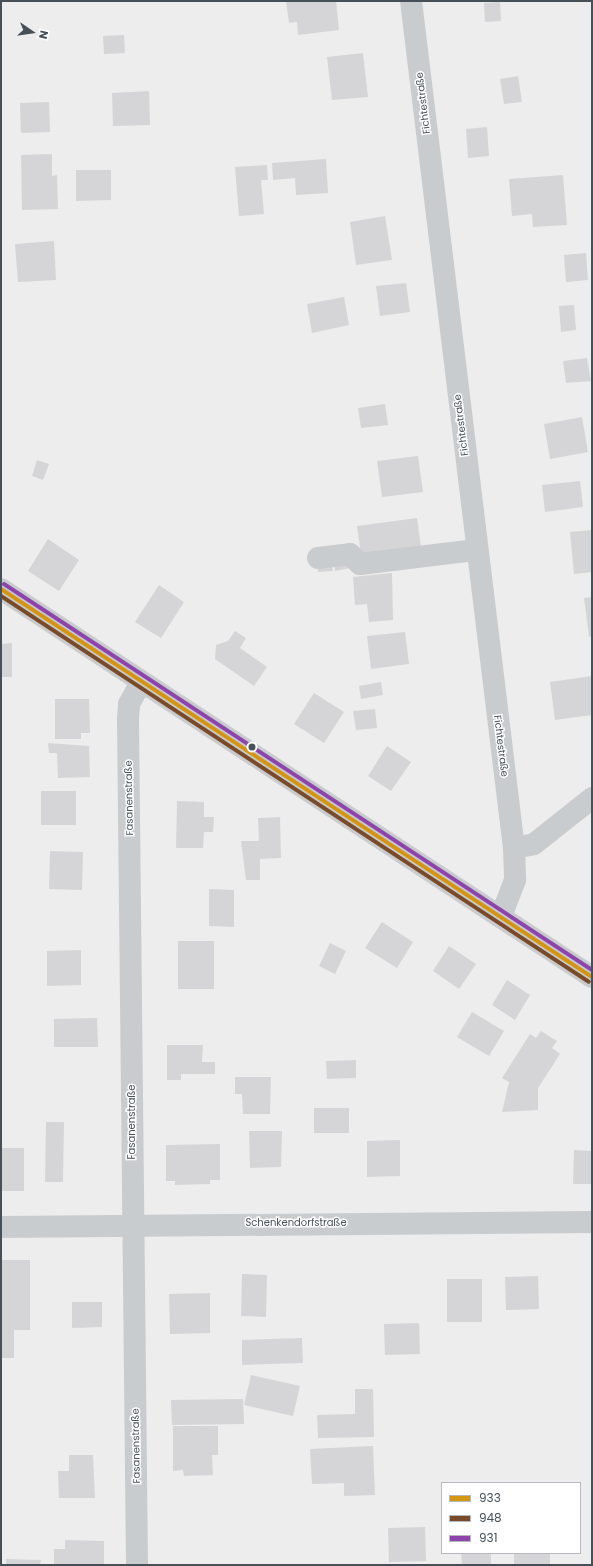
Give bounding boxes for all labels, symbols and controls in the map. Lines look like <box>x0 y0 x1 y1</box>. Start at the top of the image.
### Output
north arrow <box>12 12 52 52</box>
text: N <box>35 29 52 41</box>
street label: Fichtestraße <box>413 71 433 135</box>
street label: Fichtestraße <box>451 393 471 457</box>
street label: Fichtestraße <box>491 714 511 778</box>
unlabelled marker <box>247 742 257 752</box>
street label: Fasanenstraße <box>122 760 136 836</box>
street label: Fasanenstraße <box>126 1084 138 1160</box>
street label: Schenkendorfstraße <box>245 1217 347 1229</box>
street label: Fasanenstraße <box>129 1408 143 1484</box>
legend <box>441 1482 581 1554</box>
text: 933 <box>479 1489 501 1506</box>
text: 948 <box>479 1509 502 1526</box>
text: 931 <box>479 1529 497 1546</box>

